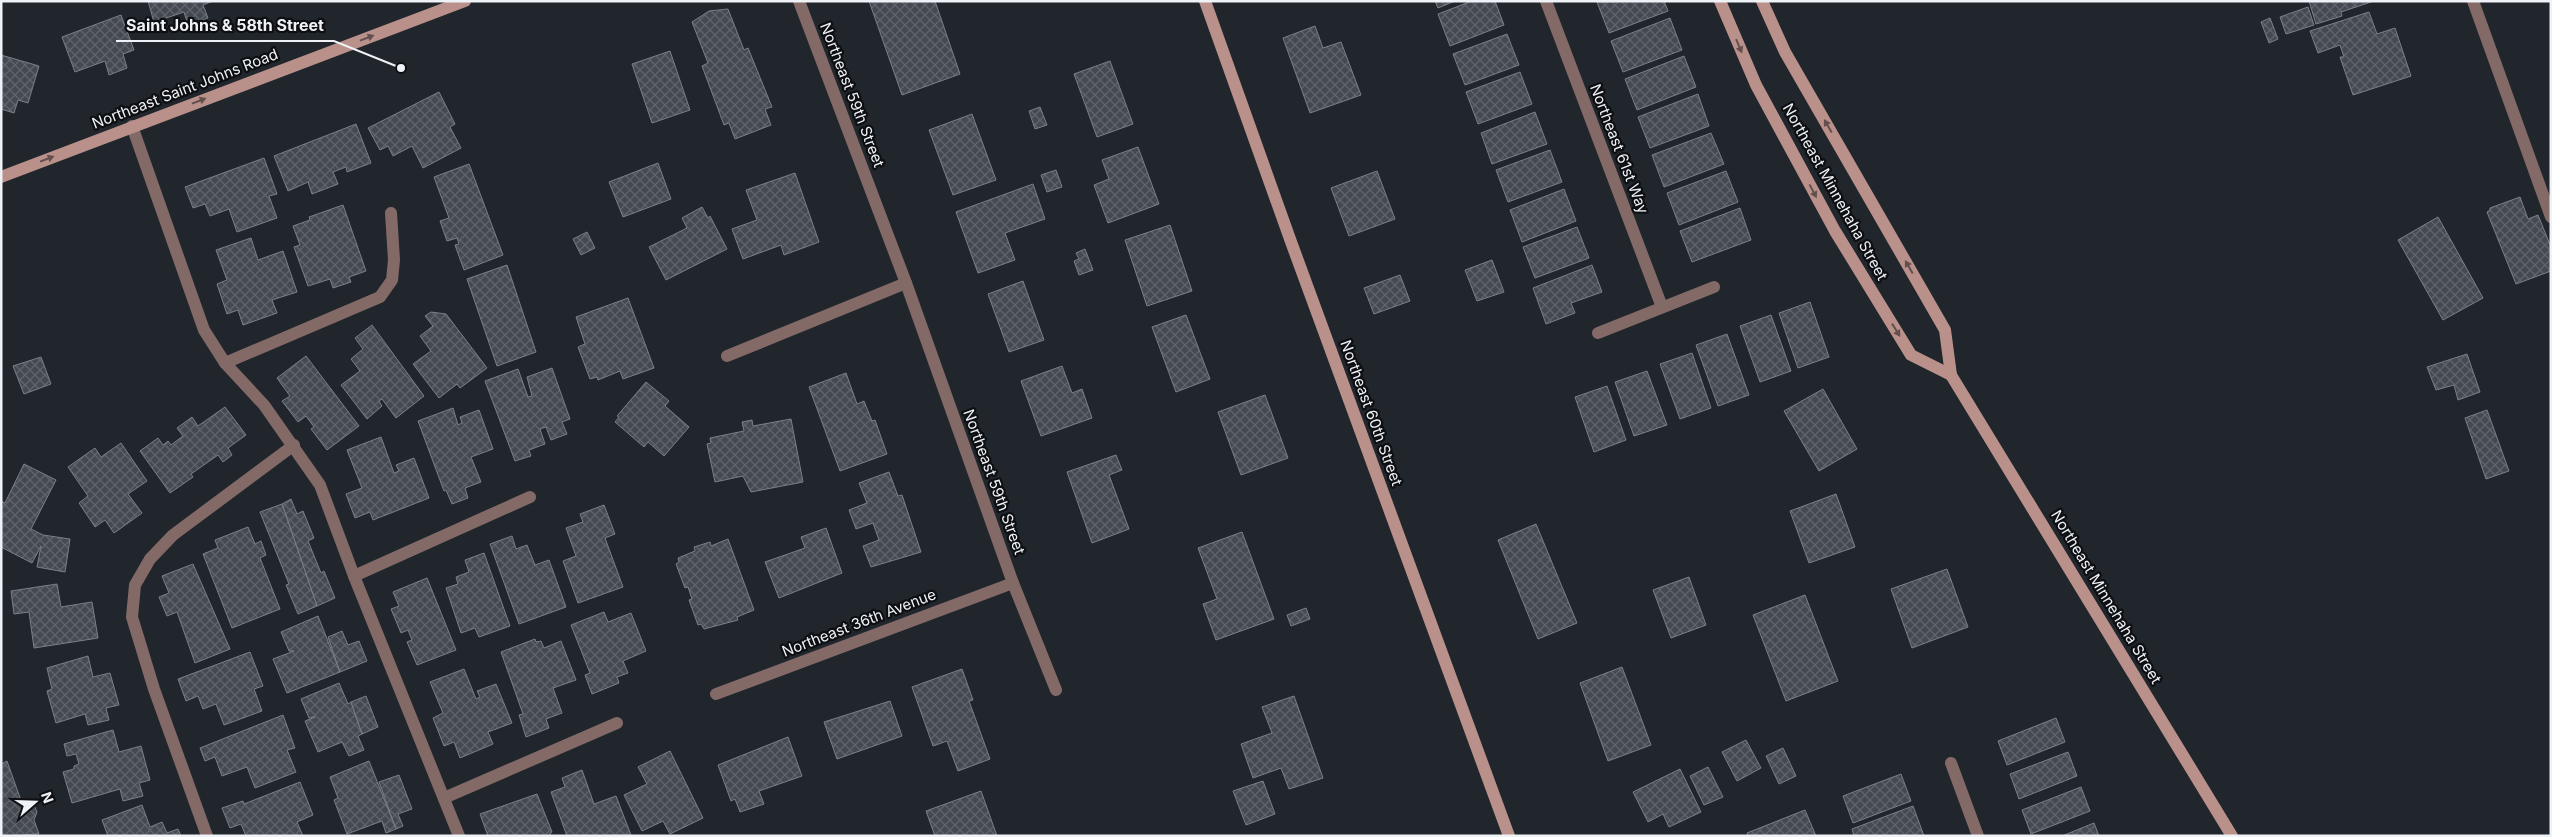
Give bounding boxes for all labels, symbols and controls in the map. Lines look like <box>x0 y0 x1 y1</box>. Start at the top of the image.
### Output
callout: Saint Johns & 58th Street <box>116 10 334 41</box>
text: Saint Johns & 58th Street <box>126 15 324 35</box>
street label: Northeast 59th Street <box>816 20 889 170</box>
one-way arrow <box>360 34 375 42</box>
one-way arrow <box>1736 39 1744 53</box>
street label: Northeast Saint Johns Road <box>89 44 280 133</box>
street label: Northeast 61st Way <box>1586 81 1653 217</box>
one-way arrow <box>191 97 206 104</box>
street label: Northeast Minnehaha Street <box>1779 100 1892 284</box>
one-way arrow <box>1823 119 1832 132</box>
one-way arrow <box>40 155 55 163</box>
one-way arrow <box>1809 183 1817 198</box>
one-way arrow <box>1904 260 1913 273</box>
one-way arrow <box>1892 324 1901 337</box>
street label: Northeast 60th Street <box>1336 337 1407 488</box>
street label: Northeast 59th Street <box>959 407 1030 557</box>
street label: Northeast Minnehaha Street <box>2047 507 2166 687</box>
street label: Northeast 36th Avenue <box>779 584 939 661</box>
north arrow <box>10 777 60 827</box>
text: N <box>38 789 57 805</box>

